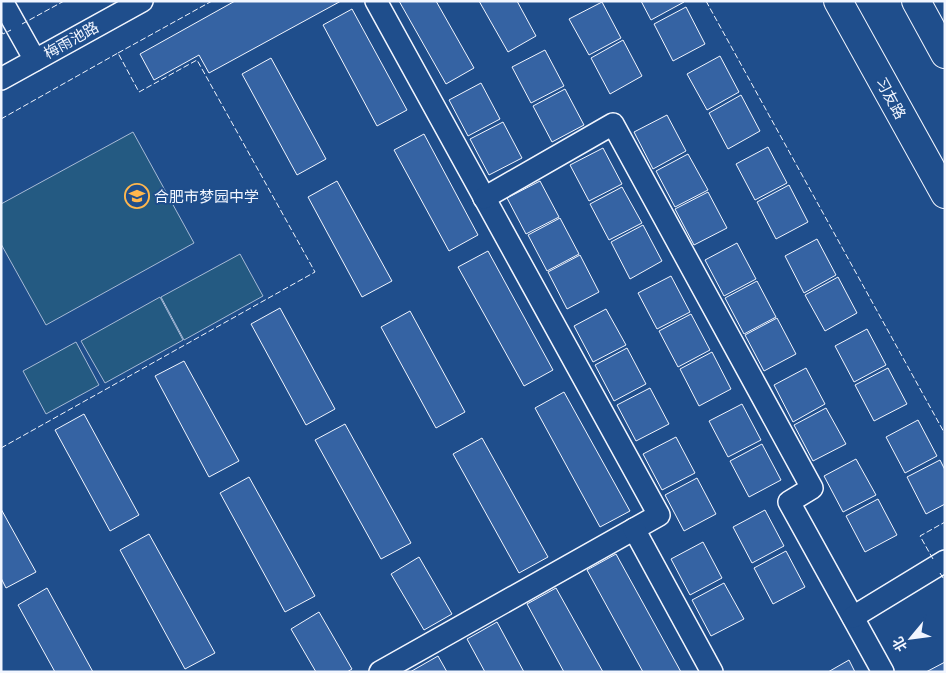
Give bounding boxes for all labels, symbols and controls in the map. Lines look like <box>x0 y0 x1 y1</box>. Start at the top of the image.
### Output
street label: 梅雨池路 <box>41 18 101 62</box>
street label: 习友路 <box>873 74 909 122</box>
school or university icon: 合肥市梦园中学 <box>124 183 150 209</box>
place label: 合肥市梦园中学 <box>154 188 259 205</box>
north arrow <box>886 613 936 663</box>
text: 北 <box>889 634 910 654</box>

